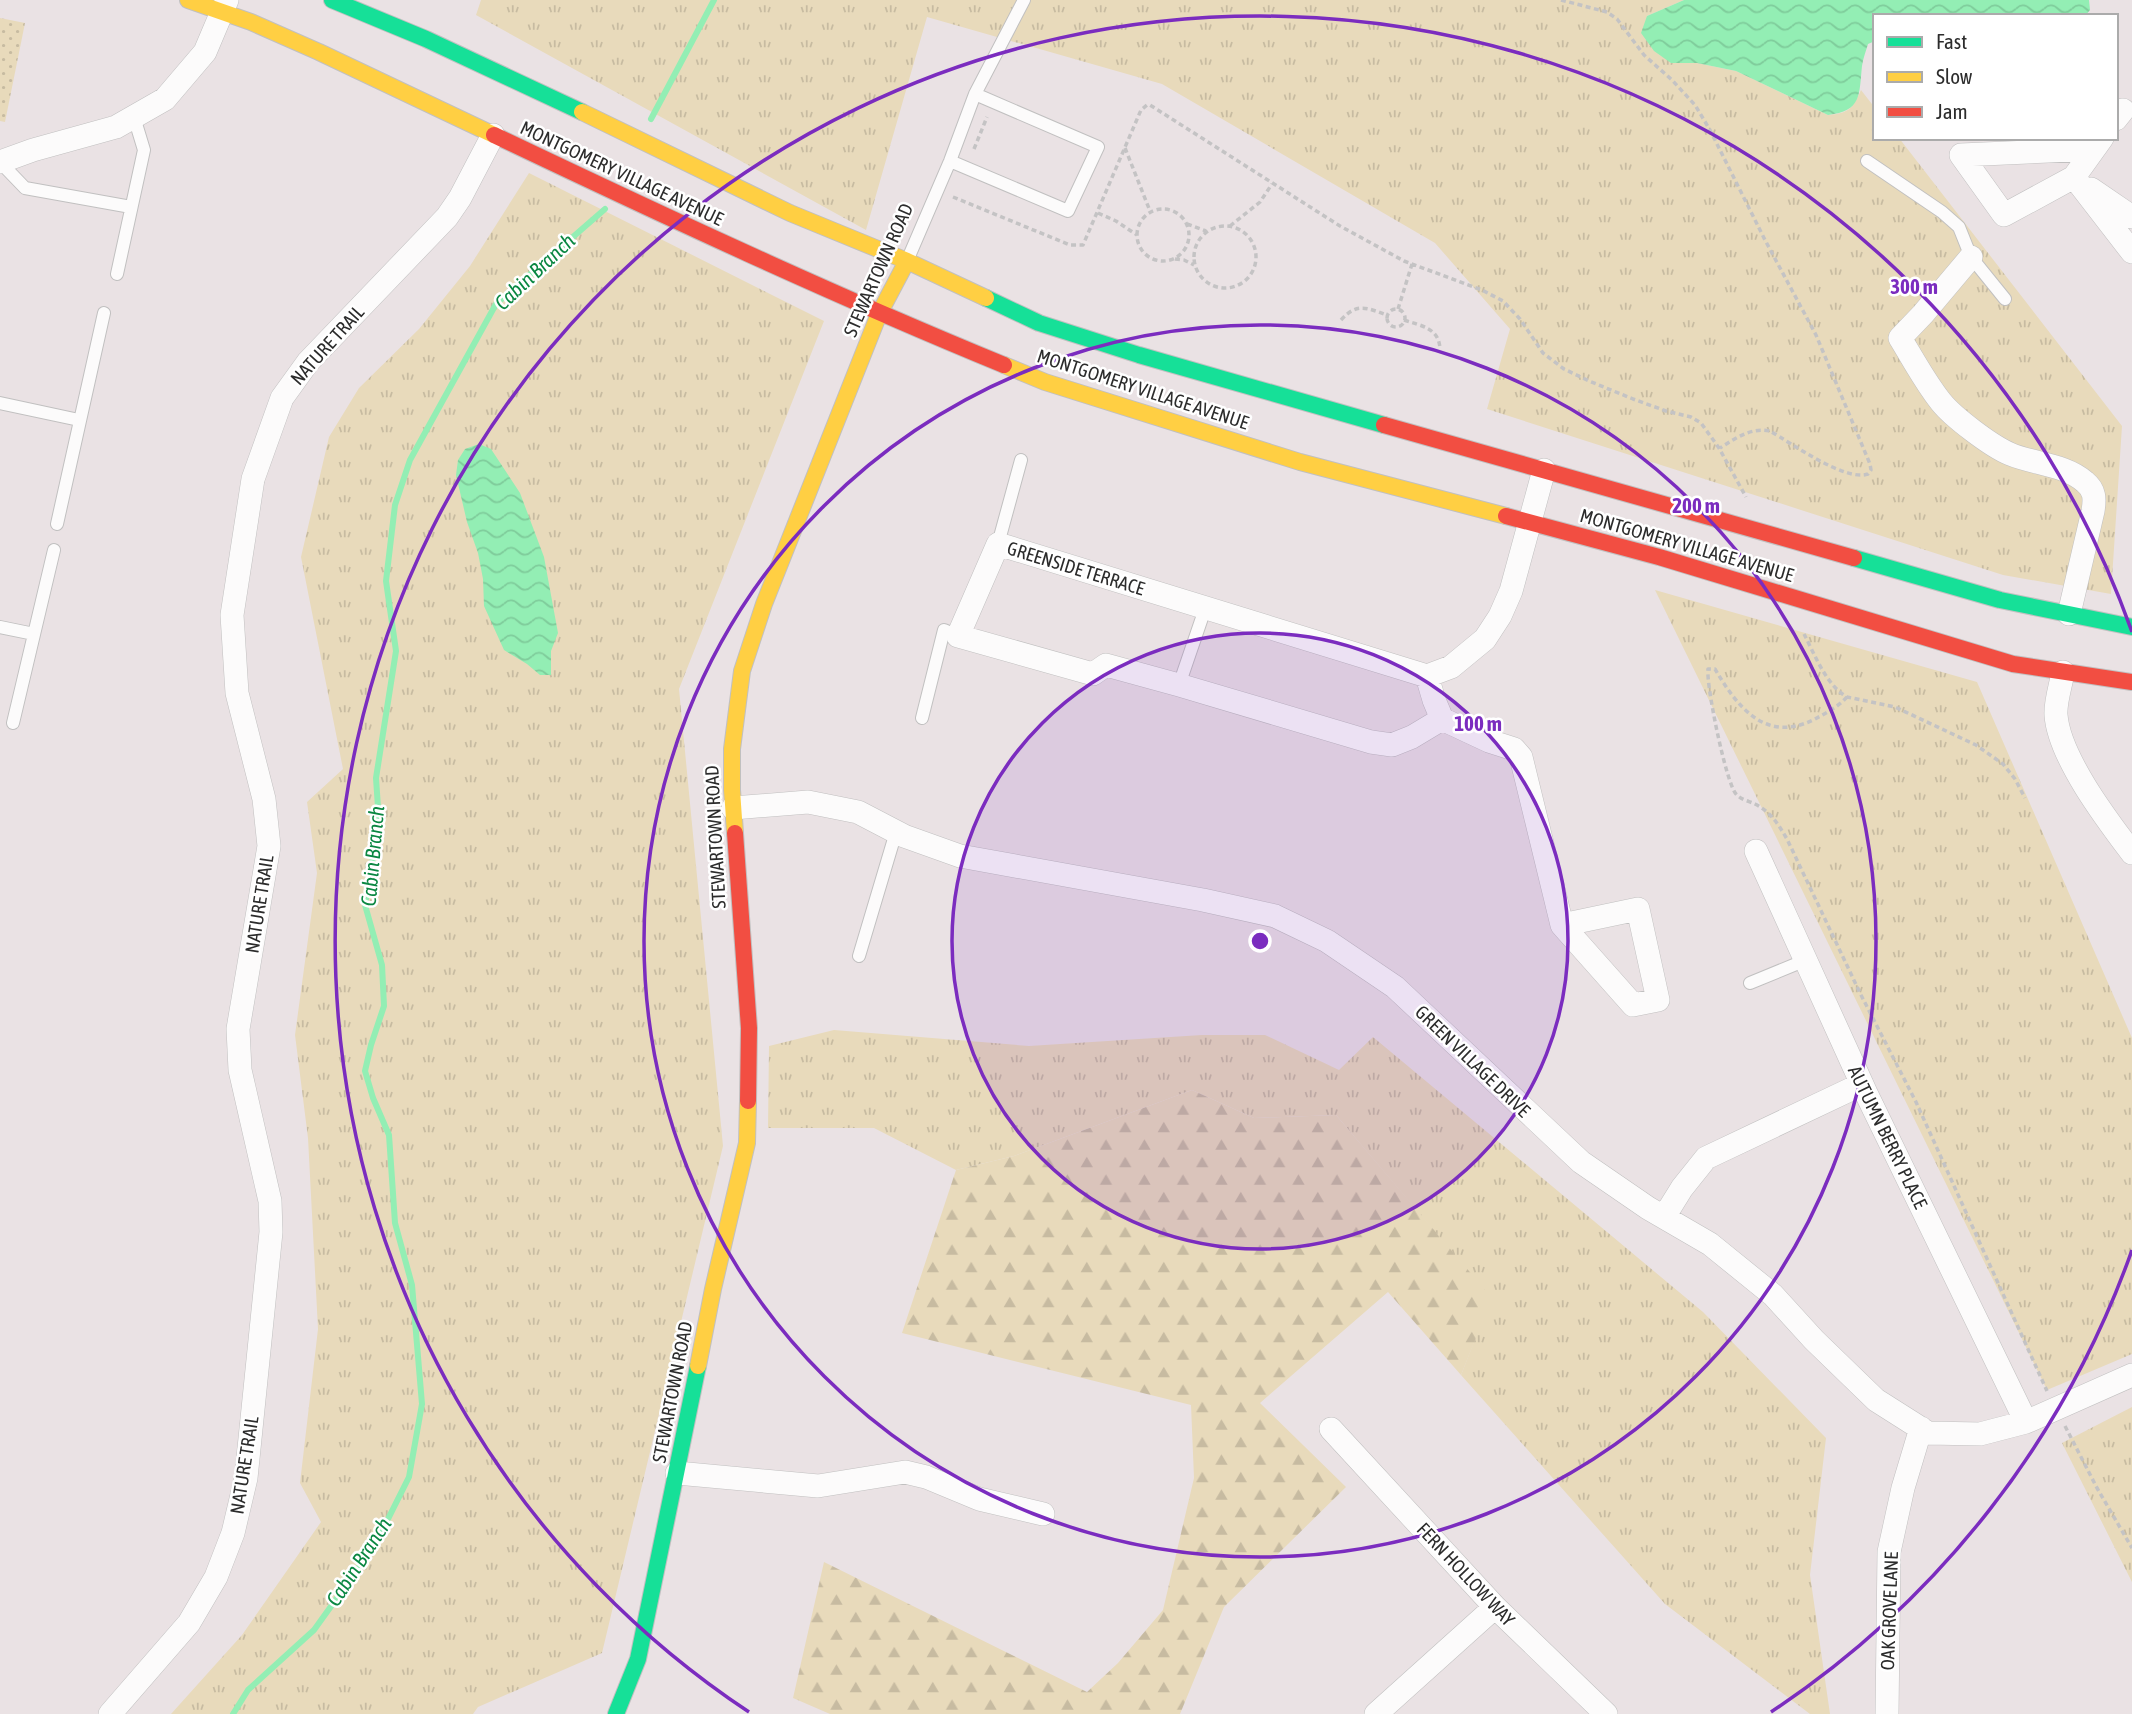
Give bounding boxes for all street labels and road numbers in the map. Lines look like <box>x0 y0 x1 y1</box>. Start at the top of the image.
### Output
street label: MONTGOMERY VILLAGE AVENUE <box>517 116 727 230</box>
street label: STEWARTOWN ROAD <box>839 200 917 340</box>
street label: NATURE TRAIL <box>286 300 369 389</box>
street label: MONTGOMERY VILLAGE AVENUE <box>1034 344 1252 434</box>
street label: MONTGOMERY VILLAGE AVENUE <box>1578 504 1796 586</box>
street label: GREENSIDE TERRACE <box>1005 537 1147 599</box>
street label: STEWARTOWN ROAD <box>700 765 730 909</box>
street label: NATURE TRAIL <box>240 853 278 955</box>
street label: GREEN VILLAGE DRIVE <box>1411 1001 1535 1121</box>
street label: AUTUMN BERRY PLACE <box>1844 1062 1932 1212</box>
street label: STEWARTOWN ROAD <box>648 1320 696 1464</box>
street label: NATURE TRAIL <box>225 1414 263 1516</box>
street label: FERN HOLLOW WAY <box>1413 1518 1520 1631</box>
street label: OAK GROVE LANE <box>1876 1551 1902 1671</box>

